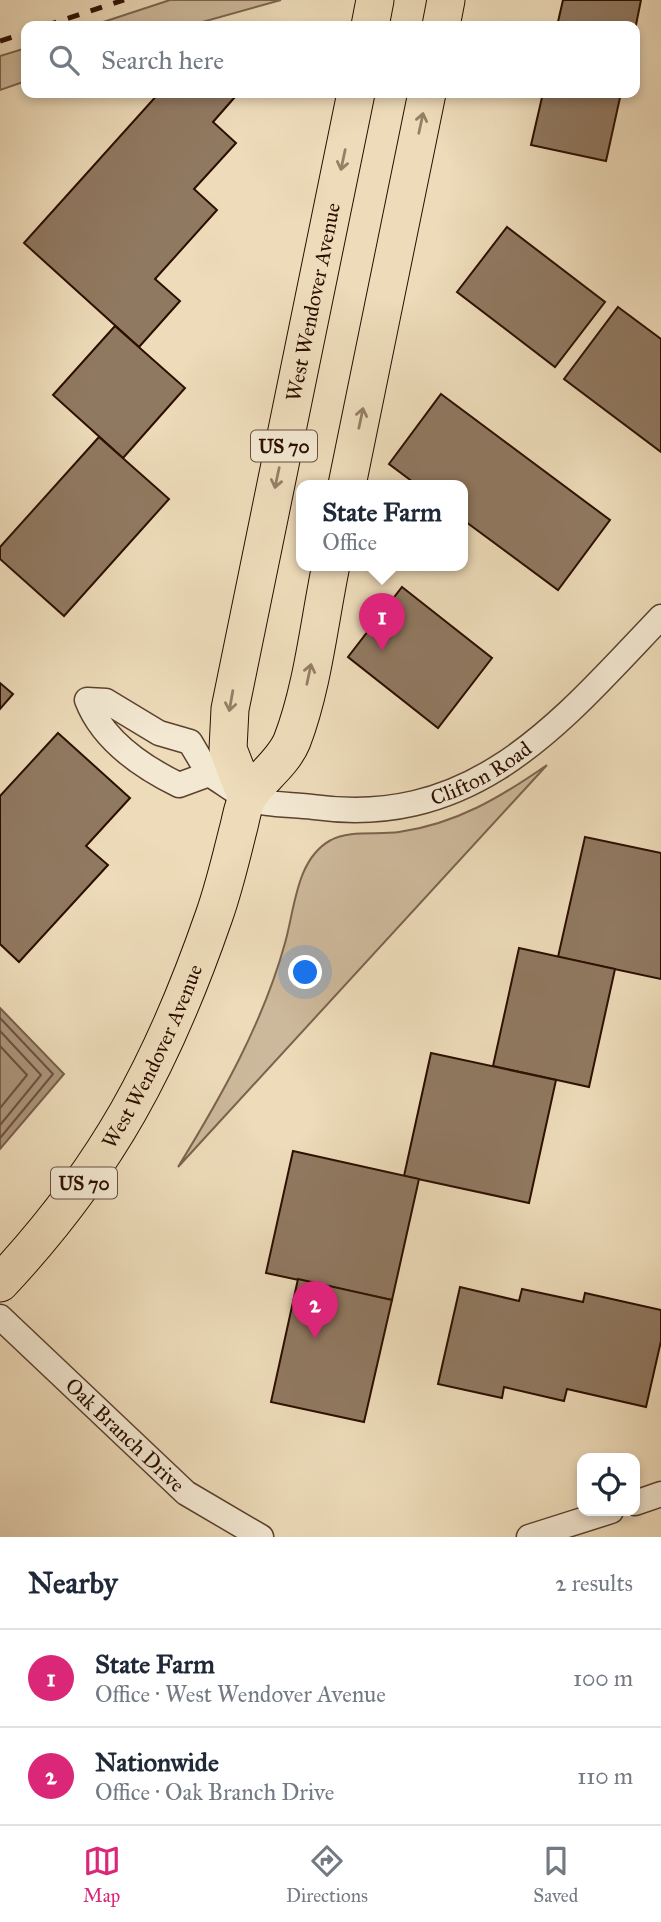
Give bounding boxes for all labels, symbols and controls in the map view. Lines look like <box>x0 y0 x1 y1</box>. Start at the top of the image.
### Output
search box <box>21 21 640 98</box>
icon: search <box>45 41 83 79</box>
text: Search here <box>101 44 224 76</box>
one-way arrow <box>415 112 429 135</box>
one-way arrow <box>335 148 349 171</box>
street label: West Wendover Avenue <box>280 200 346 404</box>
one-way arrow <box>355 407 368 430</box>
road number: US 70 <box>251 430 317 462</box>
one-way arrow <box>270 466 283 489</box>
popup <box>296 480 468 571</box>
text: State Farm <box>322 496 442 528</box>
text: Office <box>322 528 377 556</box>
pin: 1 <box>359 593 405 651</box>
one-way arrow <box>302 663 316 686</box>
one-way arrow <box>224 689 238 712</box>
street label: Clifton Road <box>427 735 537 811</box>
your location <box>288 955 322 989</box>
street label: West Wendover Avenue <box>96 960 208 1153</box>
road number: US 70 <box>51 1168 117 1198</box>
pin: 2 <box>292 1281 338 1339</box>
street label: Oak Branch Drive <box>60 1373 190 1498</box>
map controls <box>577 1453 640 1516</box>
button: locate <box>577 1453 640 1516</box>
text: Nearby <box>28 1565 118 1601</box>
text: 2 results <box>555 1569 633 1597</box>
text: State Farm <box>95 1648 215 1680</box>
text: 1 <box>46 1664 56 1692</box>
text: 100 m <box>573 1664 633 1692</box>
text: Office · West Wendover Avenue <box>95 1680 386 1708</box>
text: Nationwide <box>95 1746 219 1778</box>
text: 2 <box>45 1762 57 1790</box>
text: 110 m <box>577 1762 633 1790</box>
text: Office · Oak Branch Drive <box>95 1778 334 1806</box>
tab: Map <box>83 1842 121 1907</box>
tab: Directions <box>286 1842 368 1907</box>
tab: Saved <box>533 1842 578 1907</box>

